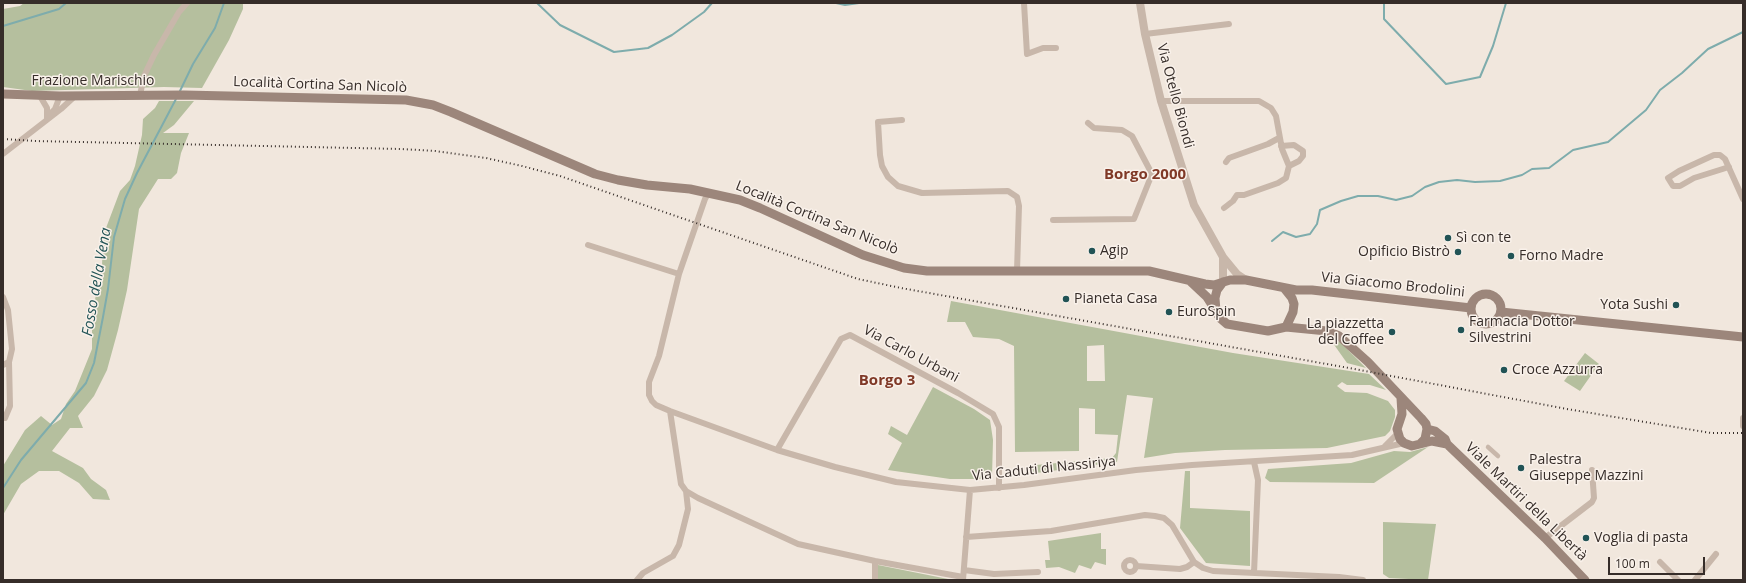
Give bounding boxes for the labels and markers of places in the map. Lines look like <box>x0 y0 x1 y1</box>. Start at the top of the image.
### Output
place label: Sì con te <box>1456 230 1511 246</box>
marker: Sì con te <box>1443 233 1453 243</box>
place label: Agip <box>1100 243 1129 259</box>
place label: Opificio Bistrò <box>1358 244 1450 260</box>
marker: Agip <box>1087 246 1097 256</box>
marker: Opificio Bistrò <box>1453 247 1463 257</box>
place label: Forno Madre <box>1519 248 1604 264</box>
marker: Forno Madre <box>1506 251 1516 261</box>
place label: Pianeta Casa <box>1074 291 1158 307</box>
marker: Pianeta Casa <box>1061 294 1071 304</box>
place label: Yota Sushi <box>1600 297 1668 313</box>
marker: Yota Sushi <box>1671 300 1681 310</box>
place label: EuroSpin <box>1177 304 1236 320</box>
marker: EuroSpin <box>1164 307 1174 317</box>
place label: Farmacia Dottor Silvestrini <box>1469 314 1575 346</box>
place label: La piazzetta del Coffee <box>1307 316 1384 348</box>
marker: Farmacia Dottor Silvestrini <box>1456 325 1466 335</box>
marker: La piazzetta del Coffee <box>1387 327 1397 337</box>
place label: Croce Azzurra <box>1512 362 1603 378</box>
marker: Croce Azzurra <box>1499 365 1509 375</box>
place label: Palestra Giuseppe Mazzini <box>1529 452 1644 484</box>
marker: Palestra Giuseppe Mazzini <box>1516 463 1526 473</box>
place label: Voglia di pasta <box>1594 530 1688 546</box>
marker: Voglia di pasta <box>1581 533 1591 543</box>

